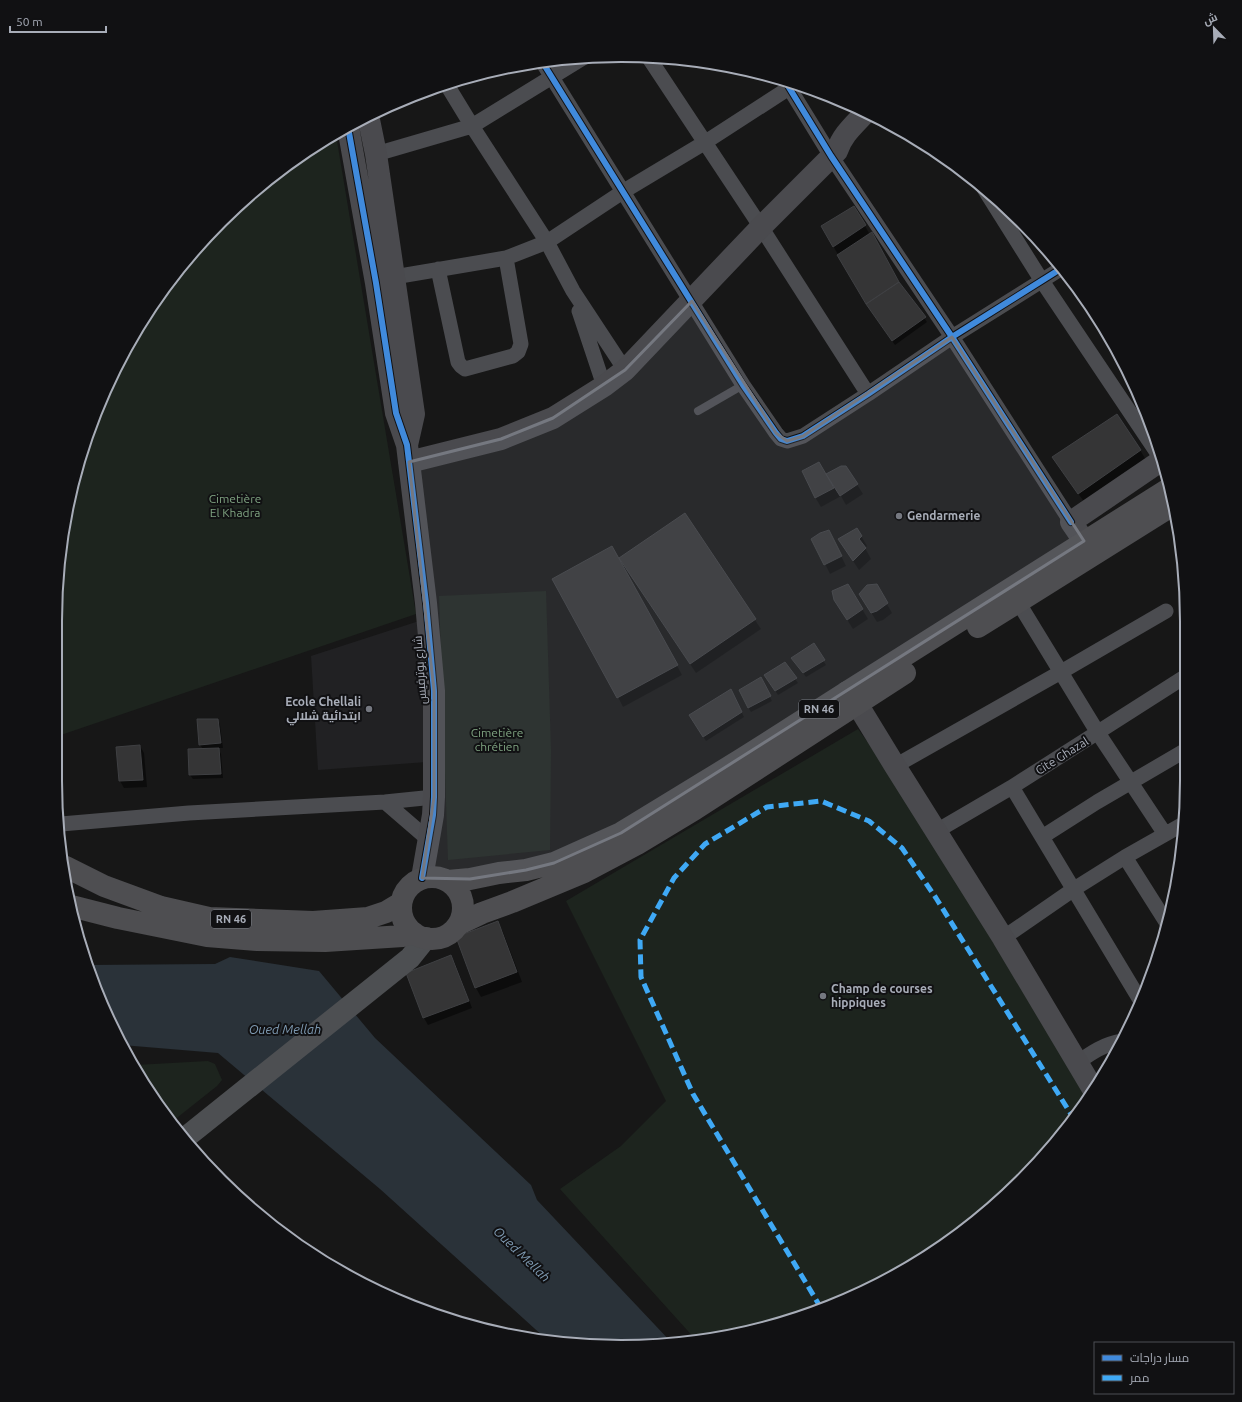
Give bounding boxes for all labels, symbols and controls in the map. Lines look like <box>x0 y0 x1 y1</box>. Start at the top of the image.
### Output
scale bar <box>10 8 106 34</box>
north arrow <box>1194 8 1234 48</box>
text: ش <box>1201 11 1219 28</box>
text: 50 m <box>16 15 43 28</box>
park label: Cimetière El Khadra <box>209 492 261 519</box>
place label: Gendarmerie <box>907 509 980 522</box>
marker: Gendarmerie <box>894 511 904 521</box>
street label: شارع بوترفيس <box>411 635 430 705</box>
place label: Ecole Chellali ابتدائية شلالي <box>285 695 361 726</box>
road number: RN 46 <box>799 700 839 718</box>
marker: Ecole Chellali ابتدائية شلالي <box>364 704 374 714</box>
park label: Cimetière chrétien <box>471 726 523 753</box>
street label: Cite Ghazal <box>1033 734 1091 777</box>
road number: RN 46 <box>211 910 251 928</box>
place label: Champ de courses hippiques <box>831 982 933 1009</box>
marker: Champ de courses hippiques <box>818 991 828 1001</box>
water label: Oued Mellah <box>249 1022 321 1036</box>
water label: Oued Mellah <box>491 1224 553 1284</box>
legend <box>1094 1342 1234 1394</box>
text: مسار دراجات <box>1130 1351 1189 1365</box>
text: ممر <box>1129 1371 1149 1385</box>

